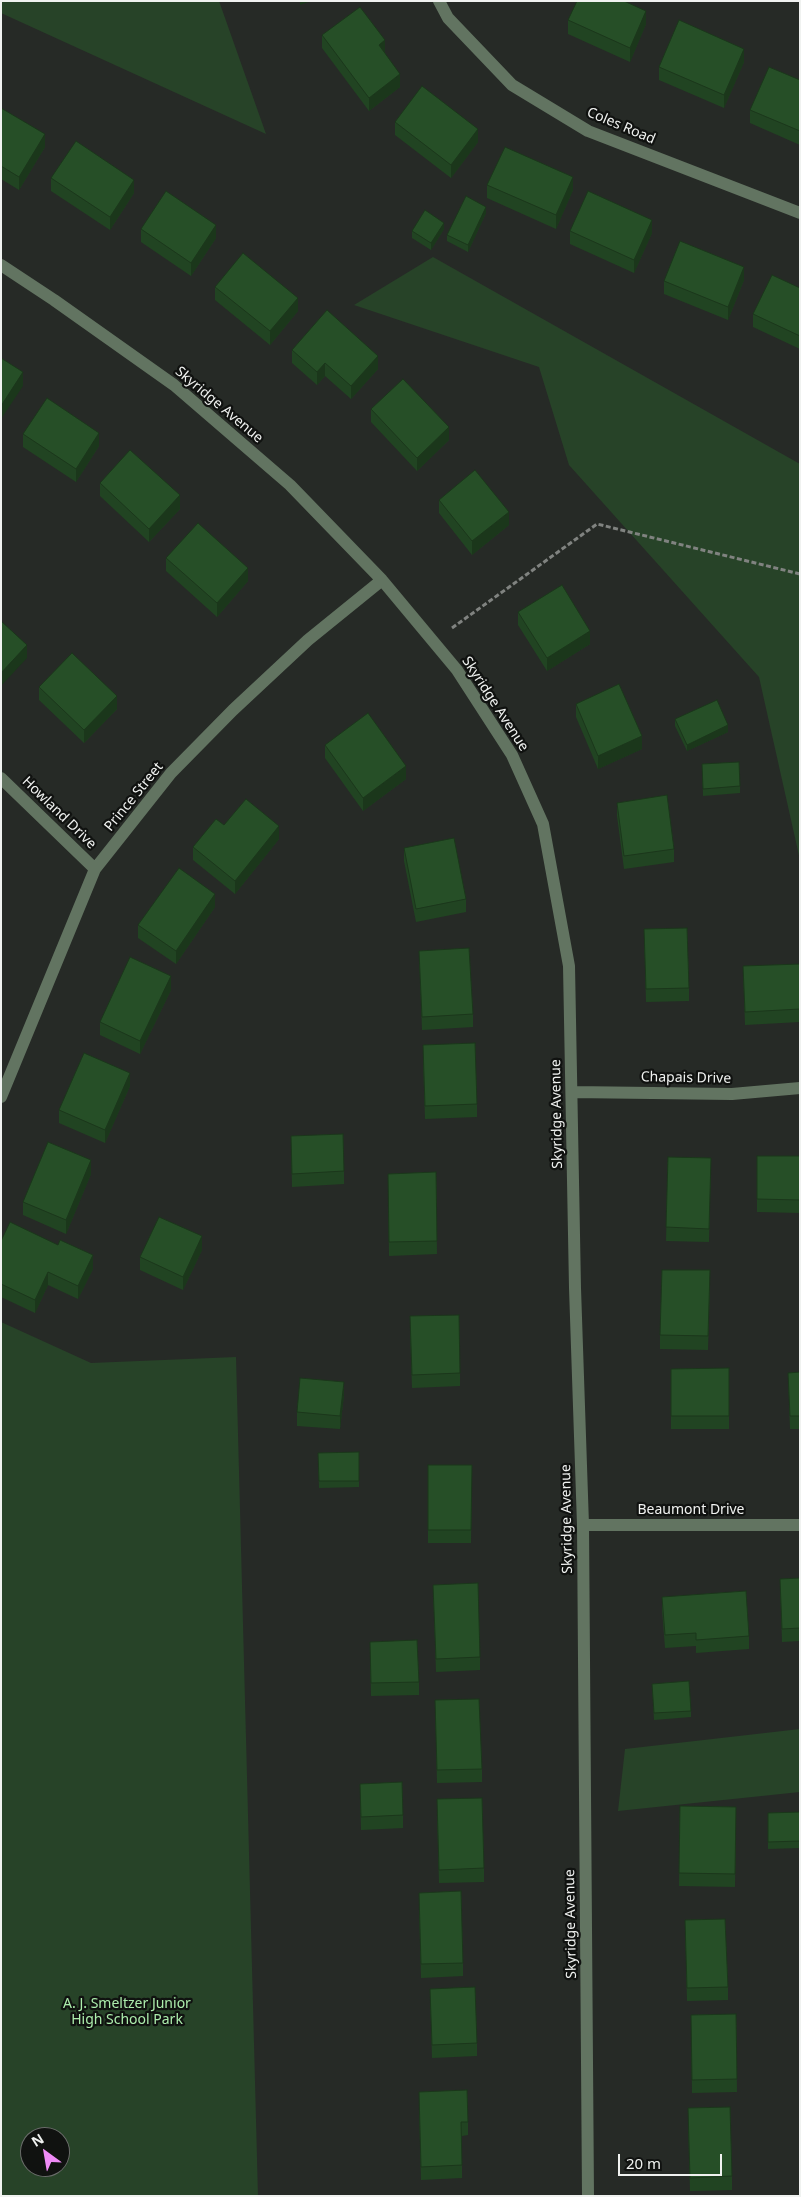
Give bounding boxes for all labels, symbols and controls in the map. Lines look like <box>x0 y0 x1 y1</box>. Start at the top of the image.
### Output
street label: Coles Road <box>584 104 658 148</box>
street label: Skyridge Avenue <box>172 363 266 447</box>
street label: Skyridge Avenue <box>458 653 532 755</box>
street label: Prince Street <box>101 759 167 835</box>
street label: Howland Drive <box>18 773 100 853</box>
street label: Skyridge Avenue <box>548 1059 566 1169</box>
street label: Chapais Drive <box>641 1069 731 1087</box>
street label: Skyridge Avenue <box>558 1464 576 1574</box>
street label: Beaumont Drive <box>637 1502 745 1518</box>
street label: Skyridge Avenue <box>562 1869 580 1979</box>
park label: A. J. Smeltzer Junior High School Park <box>63 1996 191 2028</box>
north arrow <box>20 2127 70 2177</box>
text: N <box>27 2129 47 2151</box>
scale bar <box>621 2144 725 2176</box>
text: 20 m <box>626 2153 661 2173</box>

